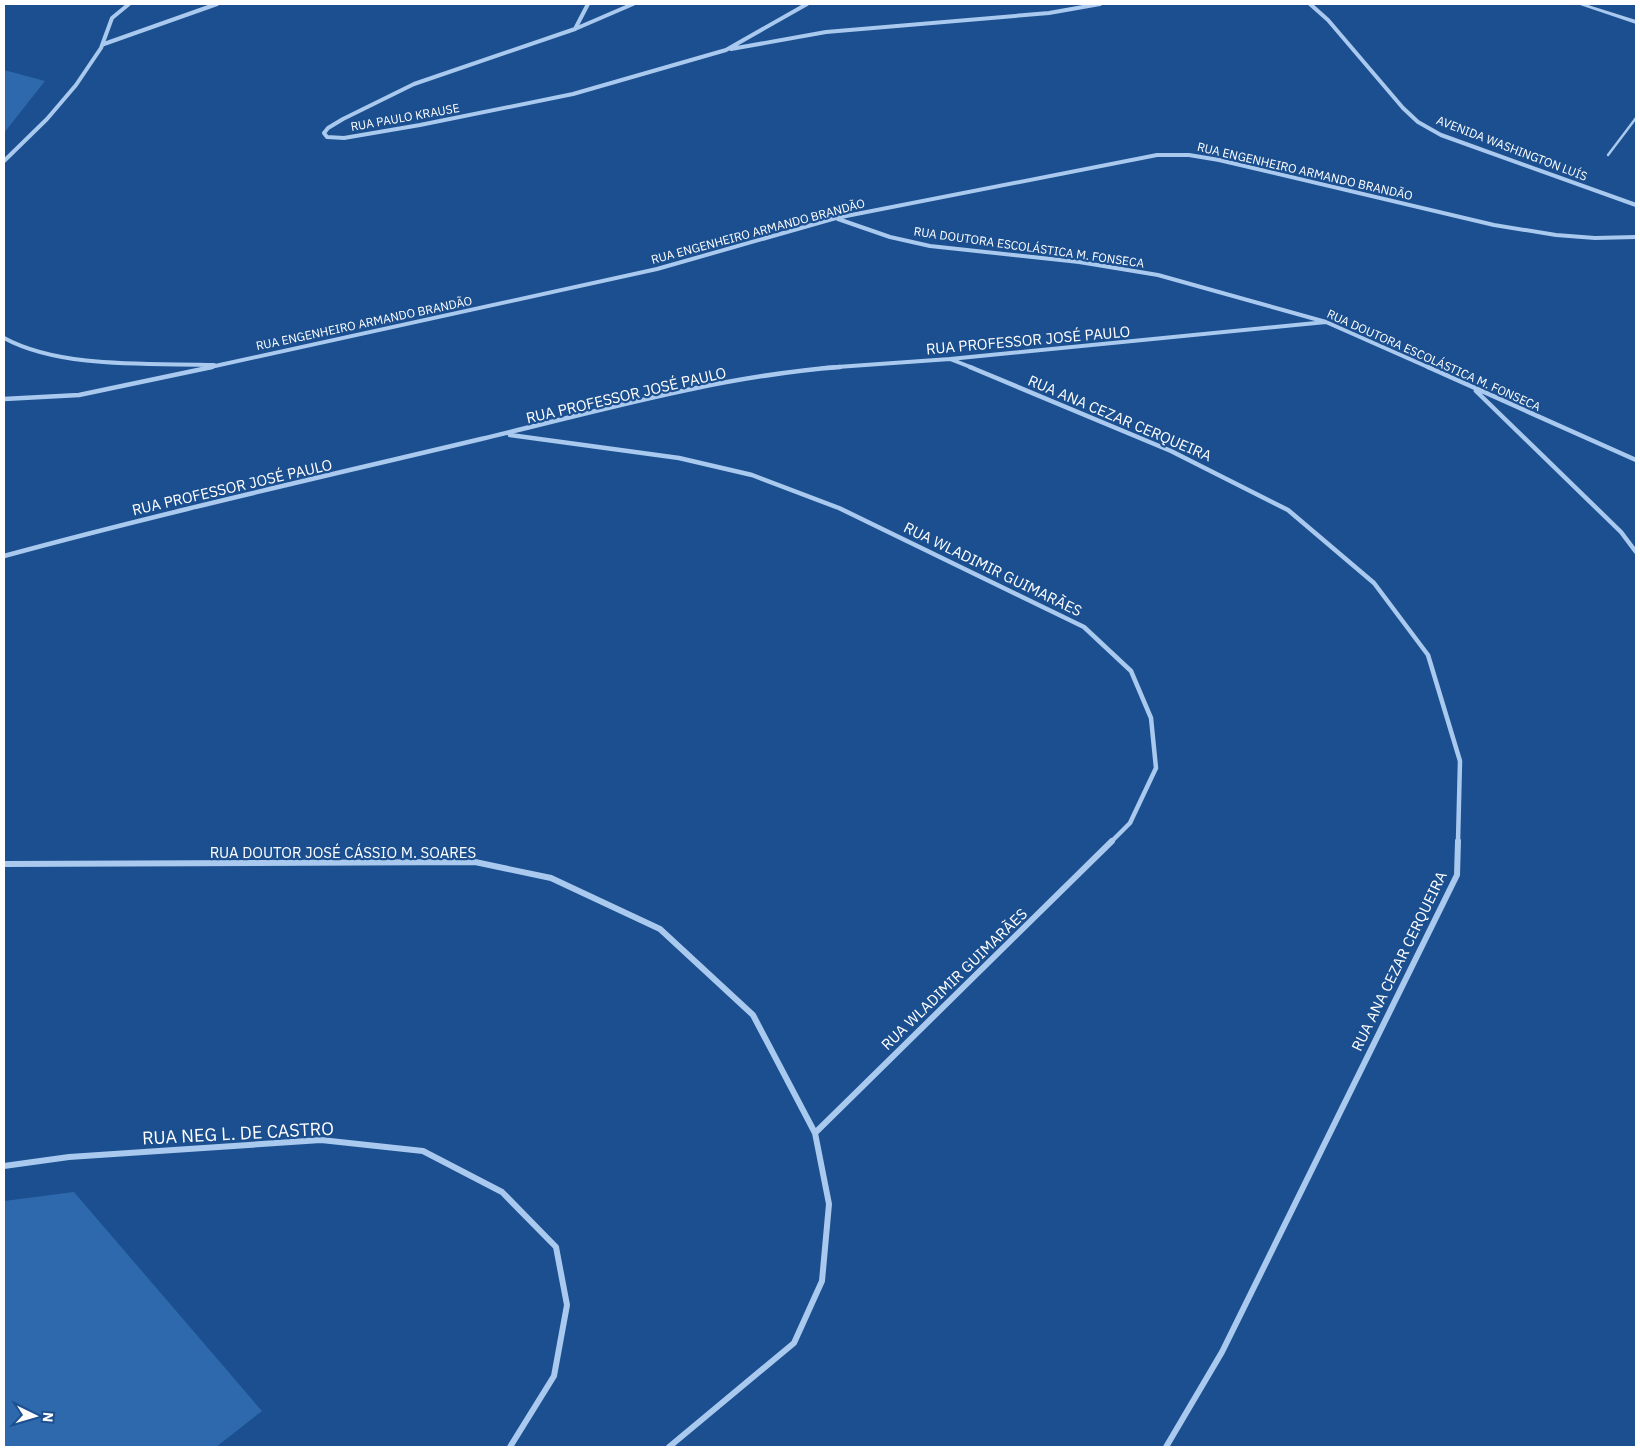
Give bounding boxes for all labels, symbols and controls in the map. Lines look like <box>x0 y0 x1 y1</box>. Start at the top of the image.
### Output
street label: RUA PAULO KRAUSE <box>349 100 461 134</box>
street label: AVENIDA WASHINGTON LUÍS <box>1435 112 1589 184</box>
street label: RUA ENGENHEIRO ARMANDO BRANDÃO <box>1196 139 1414 203</box>
street label: RUA ENGENHEIRO ARMANDO BRANDÃO <box>649 195 867 267</box>
street label: RUA DOUTORA ESCOLÁSTICA M. FONSECA <box>913 223 1145 271</box>
street label: RUA ENGENHEIRO ARMANDO BRANDÃO <box>254 293 474 353</box>
street label: RUA DOUTORA ESCOLÁSTICA M. FONSECA <box>1325 306 1544 414</box>
street label: RUA PROFESSOR JOSÉ PAULO <box>925 322 1131 358</box>
street label: RUA PROFESSOR JOSÉ PAULO <box>524 363 728 427</box>
street label: RUA ANA CEZAR CERQUEIRA <box>1025 371 1215 466</box>
street label: RUA PROFESSOR JOSÉ PAULO <box>130 455 334 519</box>
street label: RUA WLADIMIR GUIMARÃES <box>901 518 1085 620</box>
street label: RUA DOUTOR JOSÉ CÁSSIO M. SOARES <box>210 843 476 862</box>
street label: RUA ANA CEZAR CERQUEIRA <box>1347 868 1451 1054</box>
street label: RUA WLADIMIR GUIMARÃES <box>877 904 1031 1054</box>
street label: RUA NEG L. DE CASTRO <box>142 1116 334 1150</box>
north arrow <box>10 1391 60 1441</box>
text: N <box>39 1411 57 1423</box>

